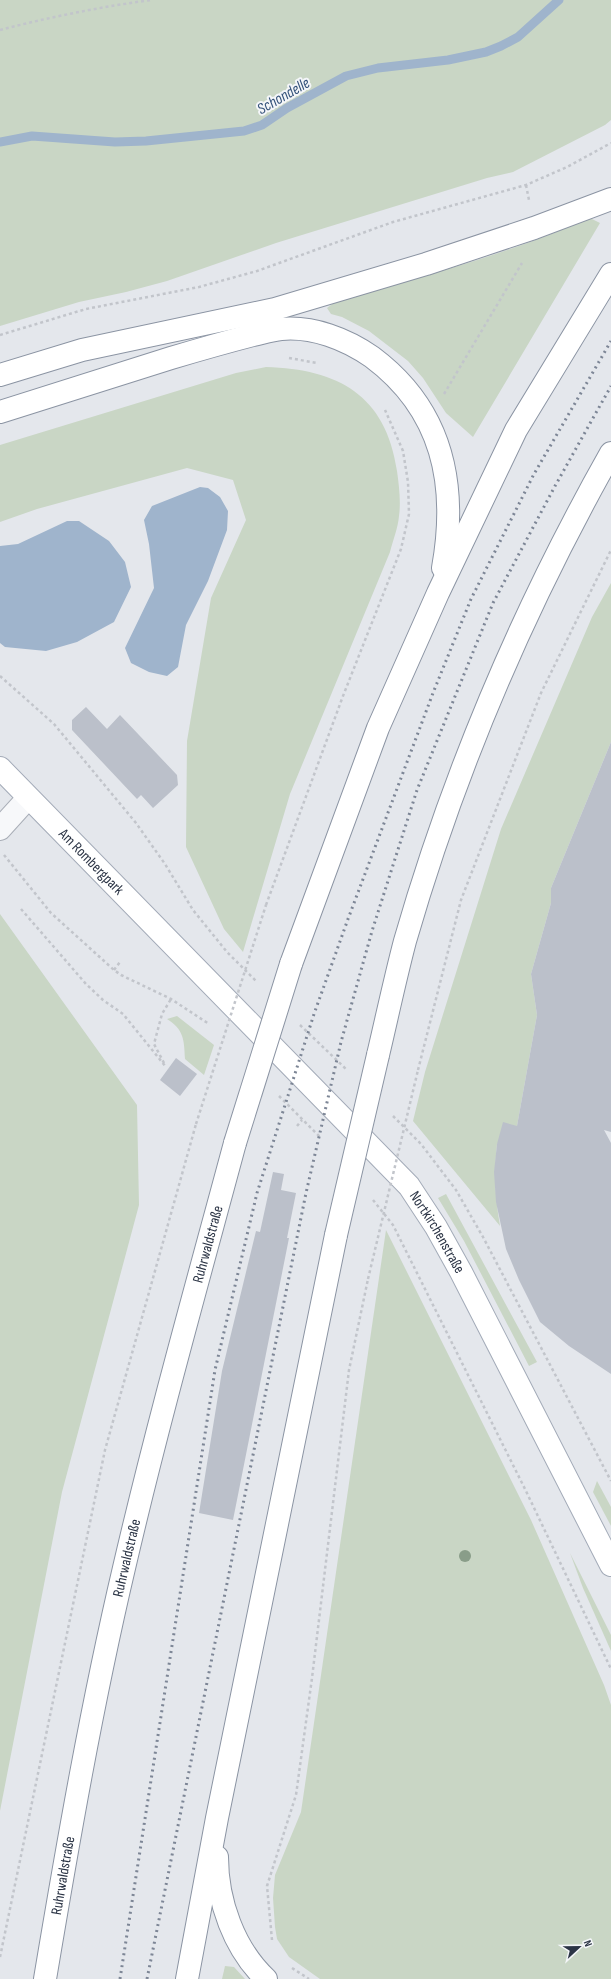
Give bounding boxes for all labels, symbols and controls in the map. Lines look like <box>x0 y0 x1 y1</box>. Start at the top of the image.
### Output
water label: Schondelle <box>254 74 313 119</box>
street label: Am Rombergpark <box>54 824 128 899</box>
street label: Nortkirchenstraße <box>405 1188 469 1277</box>
street label: Ruhrwaldstraße <box>188 1203 228 1285</box>
street label: Ruhrwaldstraße <box>109 1517 145 1599</box>
street label: Ruhrwaldstraße <box>47 1835 79 1916</box>
north arrow <box>559 1927 599 1967</box>
text: N <box>581 1938 595 1949</box>

